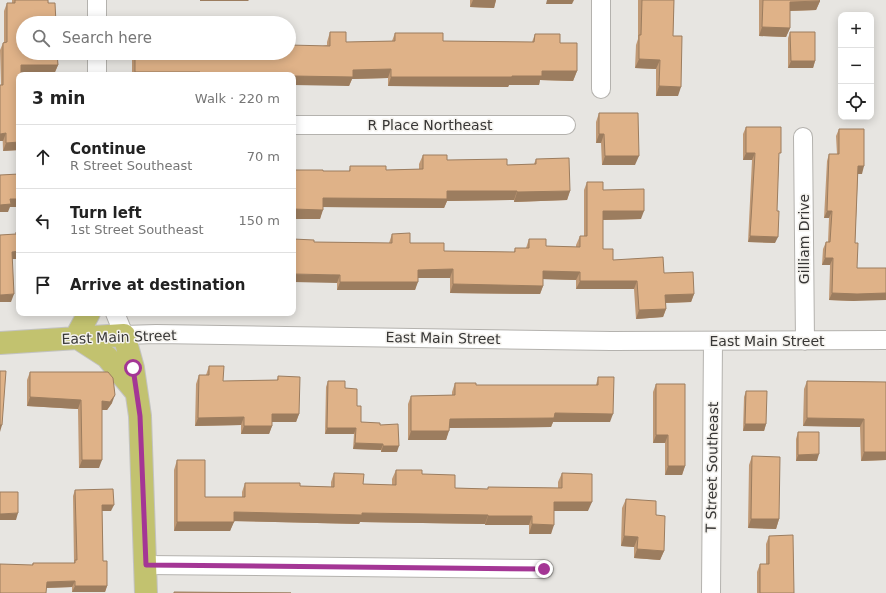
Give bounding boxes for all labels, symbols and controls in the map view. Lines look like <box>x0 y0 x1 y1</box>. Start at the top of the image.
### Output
map controls <box>838 12 874 120</box>
button: + <box>838 12 874 48</box>
search box <box>16 16 296 60</box>
icon: search <box>30 27 52 49</box>
text: Search here <box>62 29 152 47</box>
button: − <box>838 48 874 84</box>
button: locate <box>838 84 874 120</box>
text: 3 min <box>32 88 85 108</box>
text: Walk · 220 m <box>195 91 280 106</box>
street label: R Place Northeast <box>368 117 493 133</box>
text: Continue <box>70 140 146 158</box>
icon: ahead <box>32 146 54 168</box>
text: 70 m <box>247 149 280 164</box>
text: R Street Southeast <box>70 158 192 173</box>
street label: Gilliam Drive <box>796 194 812 284</box>
text: Turn left <box>70 204 142 222</box>
icon: left <box>32 210 54 232</box>
text: 150 m <box>238 213 280 228</box>
text: 1st Street Southeast <box>70 222 204 237</box>
icon: arrive <box>32 274 54 296</box>
text: Arrive at destination <box>70 276 245 294</box>
street label: East Main Street <box>61 327 177 347</box>
street label: East Main Street <box>385 329 501 347</box>
street label: East Main Street <box>709 333 825 349</box>
route start <box>124 359 142 377</box>
street label: T Street Southeast <box>703 401 721 533</box>
route end <box>535 560 553 578</box>

